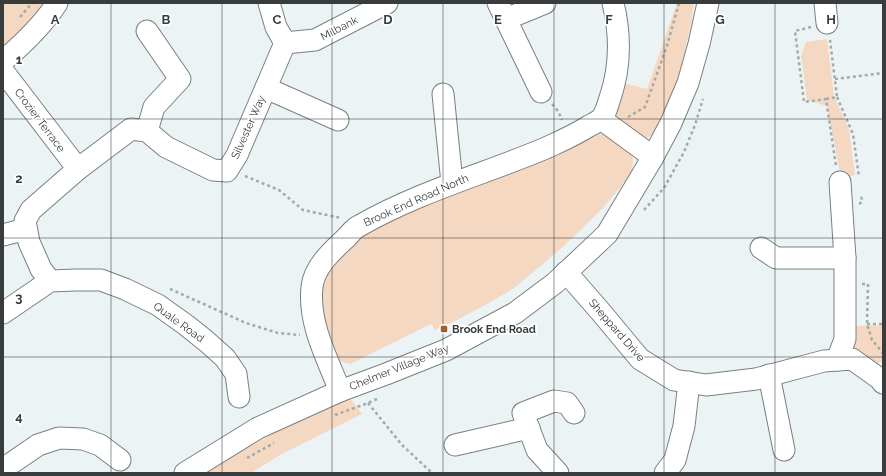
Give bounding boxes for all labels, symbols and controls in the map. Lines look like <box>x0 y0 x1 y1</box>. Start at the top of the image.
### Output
text: A <box>51 12 60 27</box>
text: B <box>162 12 171 27</box>
text: C <box>273 12 282 27</box>
text: D <box>383 12 393 27</box>
text: E <box>494 12 502 27</box>
text: F <box>605 12 613 27</box>
text: G <box>715 12 725 27</box>
text: H <box>826 12 836 27</box>
street label: Milbank <box>318 13 360 43</box>
text: 1 <box>16 52 23 67</box>
street label: Crozier Terrace <box>12 86 68 155</box>
street label: Silvester Way <box>229 93 268 161</box>
text: 2 <box>15 171 23 186</box>
street label: Brook End Road North <box>362 171 471 229</box>
text: 3 <box>15 290 23 305</box>
street label: Sheppard Drive <box>586 296 648 365</box>
street label: Quale Road <box>151 300 207 345</box>
place label: Brook End Road <box>452 323 536 336</box>
marker: Brook End Road <box>439 324 449 334</box>
street label: Chelmer Village Way <box>347 342 451 393</box>
text: 4 <box>15 409 23 424</box>

